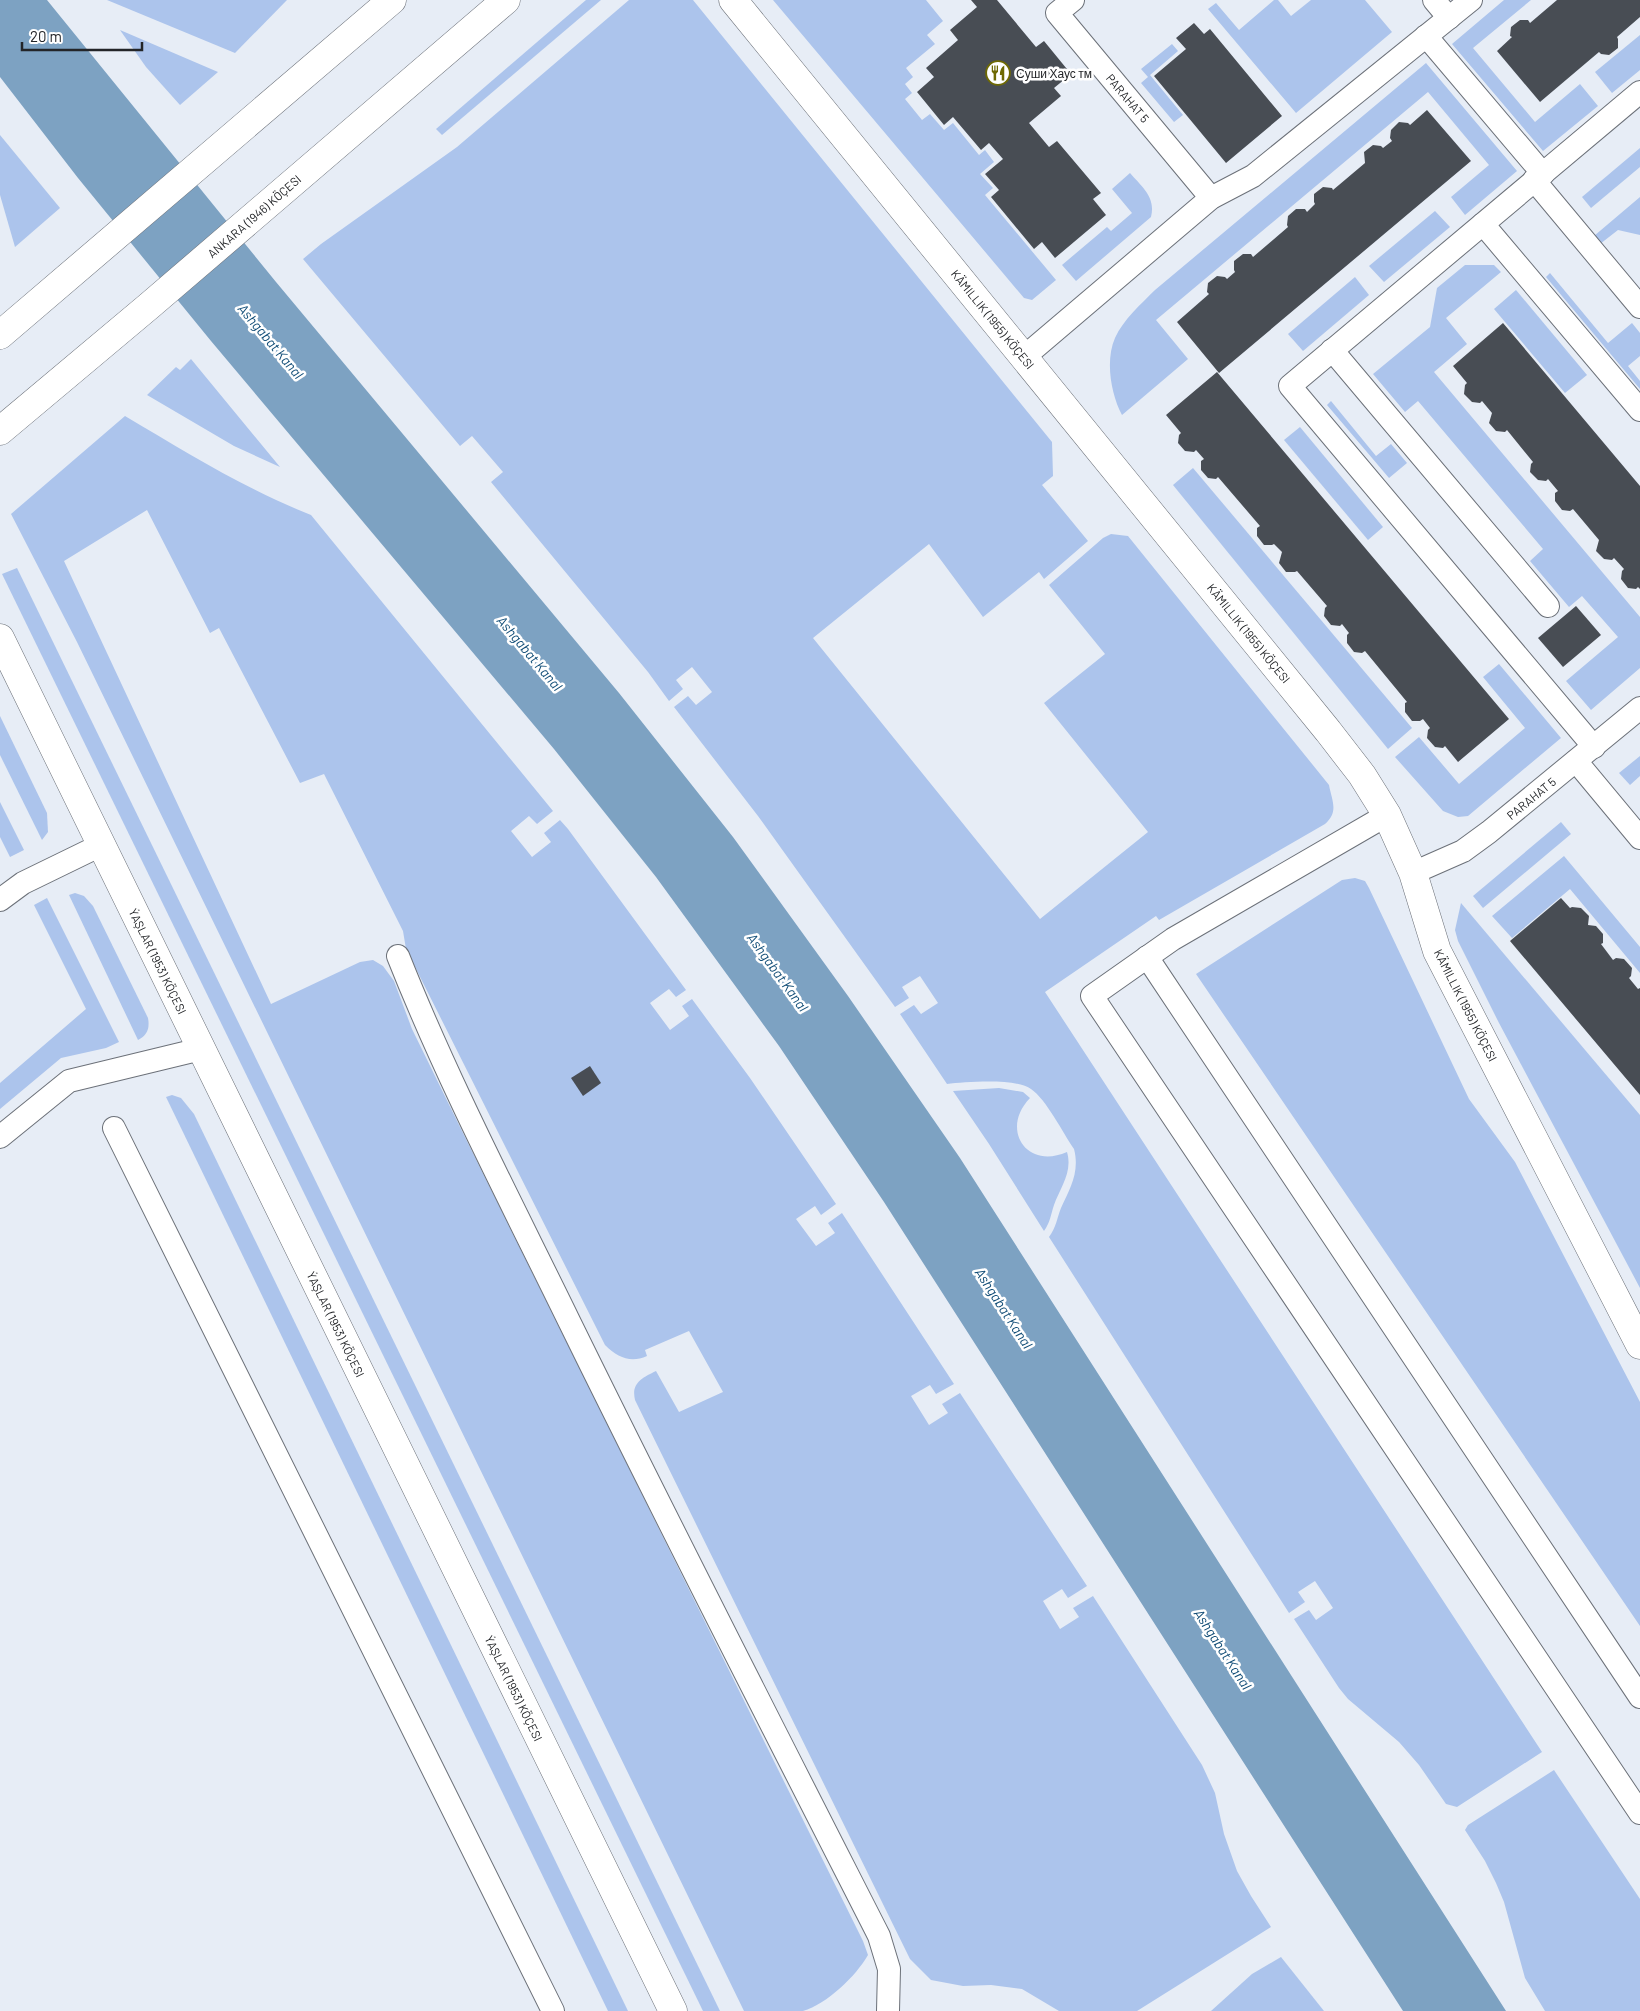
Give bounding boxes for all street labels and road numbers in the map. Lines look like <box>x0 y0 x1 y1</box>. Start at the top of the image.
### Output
street label: PARAHAT 5 <box>1104 71 1152 125</box>
street label: ANKARA (1946) KÖÇESI <box>204 172 304 260</box>
street label: KÄMILLIK (1955) KÖÇESI <box>949 266 1037 372</box>
street label: KÄMILLIK (1955) KÖÇESI <box>1205 580 1293 686</box>
street label: PARAHAT 5 <box>1504 774 1558 822</box>
street label: ÝAŞLAR (1953) KÖÇESI <box>126 906 190 1016</box>
street label: KÄMILLIK (1955) KÖÇESI <box>1432 947 1500 1063</box>
street label: ÝAŞLAR (1953) KÖÇESI <box>304 1269 368 1379</box>
street label: ÝAŞLAR (1953) KÖÇESI <box>482 1633 546 1743</box>

